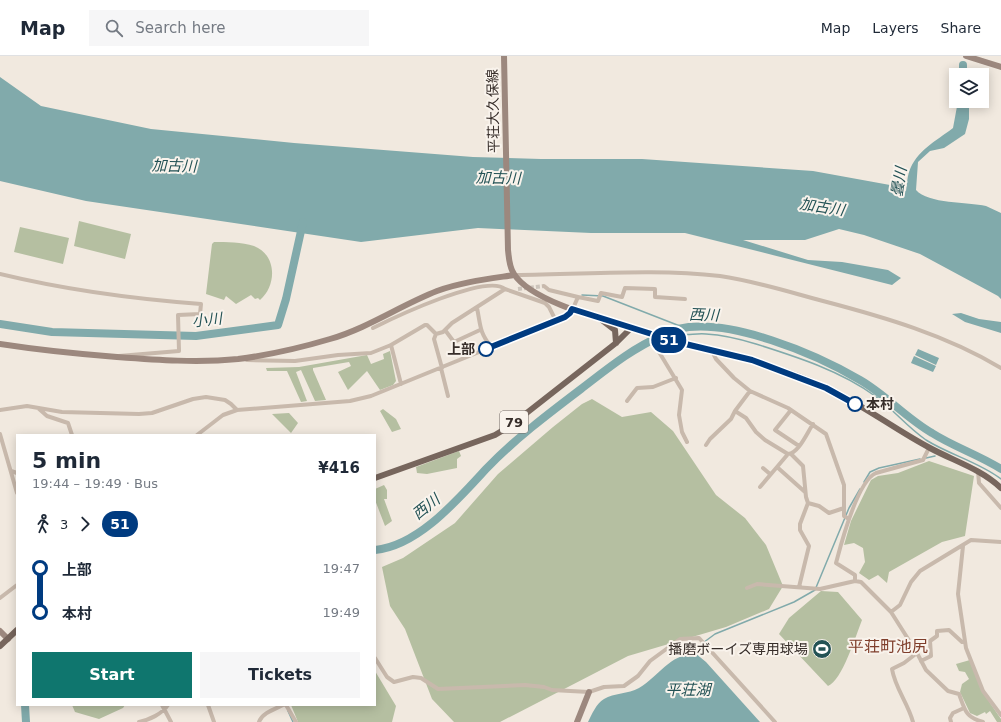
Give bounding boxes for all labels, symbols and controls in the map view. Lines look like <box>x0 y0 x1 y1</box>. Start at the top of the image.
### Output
search box <box>89 10 369 46</box>
text: Map <box>20 17 65 39</box>
icon: search <box>103 17 125 39</box>
text: Search here <box>135 19 225 37</box>
text: Map <box>821 20 850 36</box>
text: Layers <box>872 20 919 36</box>
text: Share <box>941 20 981 36</box>
map controls <box>949 68 989 108</box>
button: layers <box>949 68 989 108</box>
street label: 平荘大久保線 <box>484 69 502 153</box>
water label: 加古川 <box>151 157 199 175</box>
water label: 曇川 <box>888 164 911 198</box>
water label: 加古川 <box>475 169 523 187</box>
water label: 加古川 <box>798 195 848 220</box>
water label: 西川 <box>689 305 721 325</box>
water label: 小川 <box>191 309 225 331</box>
line badge: 51 <box>651 327 687 353</box>
text: 51 <box>659 332 679 348</box>
place label: 上部 <box>447 341 475 357</box>
marker: 上部 <box>478 341 494 357</box>
marker: 本村 <box>847 396 863 412</box>
place label: 本村 <box>866 396 894 412</box>
road number: 79 <box>500 411 528 433</box>
text: 5 min <box>32 448 101 473</box>
text: ¥416 <box>318 459 360 477</box>
text: 19:44 – 19:49 · Bus <box>32 476 158 491</box>
water label: 西川 <box>409 489 445 523</box>
icon: walk <box>32 513 54 535</box>
icon: forward <box>74 513 96 535</box>
text: 51 <box>110 516 130 532</box>
text: 3 <box>60 517 68 532</box>
text: 上部 <box>62 561 92 579</box>
text: 19:47 <box>323 561 360 576</box>
text: 本村 <box>62 605 92 623</box>
text: 19:49 <box>323 605 360 620</box>
district label: 平荘町池尻 <box>848 637 928 656</box>
sports icon: 播磨ボーイズ専用球場 <box>811 638 833 660</box>
place label: 播磨ボーイズ専用球場 <box>668 641 808 657</box>
button: Start <box>32 652 192 698</box>
button: Tickets <box>200 652 360 698</box>
water label: 平荘湖 <box>665 681 712 699</box>

